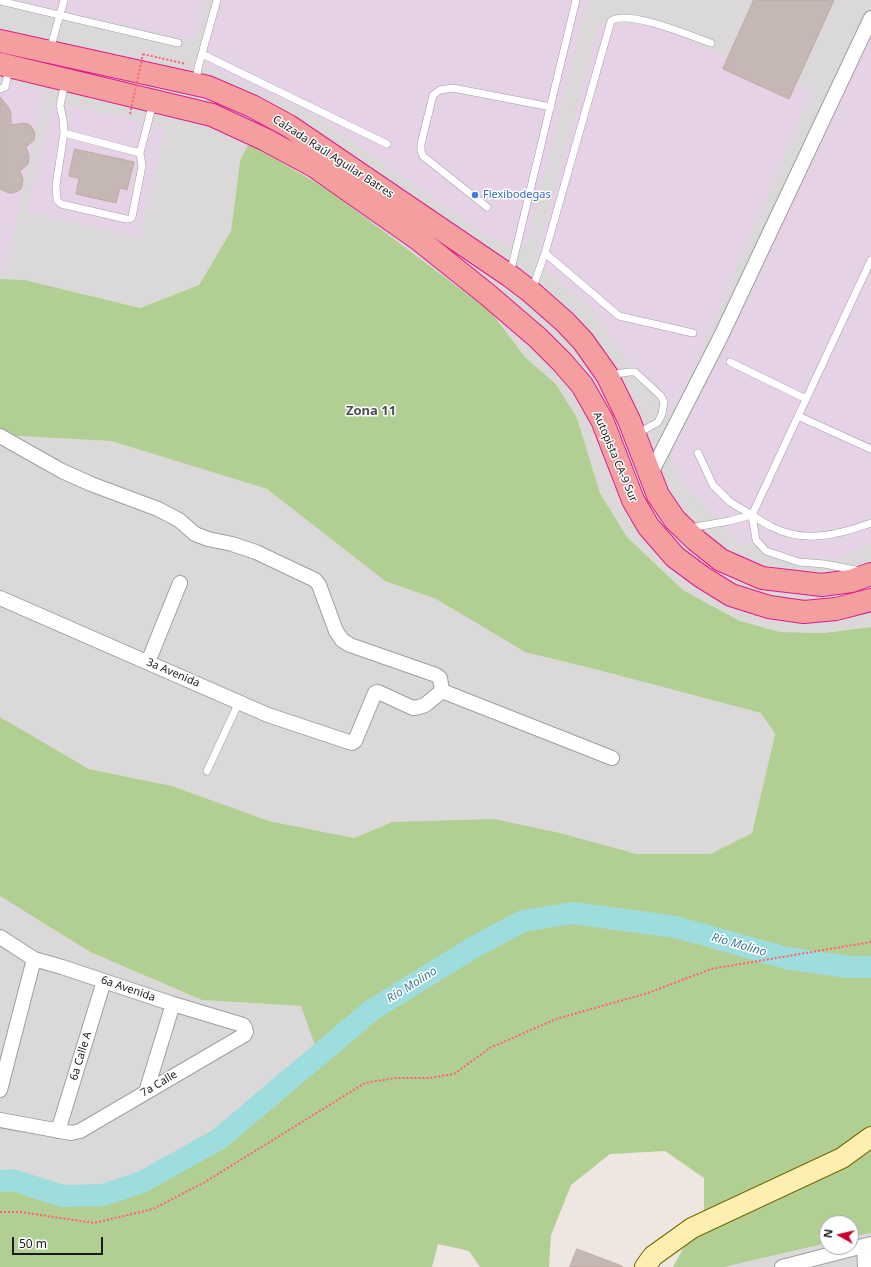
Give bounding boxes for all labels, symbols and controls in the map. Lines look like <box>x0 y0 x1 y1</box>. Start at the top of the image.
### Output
street label: Calzada Raúl Aguilar Batres <box>270 113 396 201</box>
place label: Flexibodegas <box>483 188 551 202</box>
marker: Flexibodegas <box>470 190 480 200</box>
district label: Zona 11 <box>346 403 396 419</box>
street label: Autopista CA-9 Sur <box>590 410 640 504</box>
street label: 3a Avenida <box>144 656 202 690</box>
water label: Río Molino <box>710 930 768 960</box>
water label: Río Molino <box>384 964 440 1006</box>
street label: 6a Avenida <box>99 974 157 1004</box>
street label: 6a Calle A <box>67 1030 95 1082</box>
street label: 7a Calle <box>138 1068 180 1100</box>
north arrow <box>819 1215 859 1255</box>
text: N <box>820 1228 836 1239</box>
scale bar <box>14 1229 105 1255</box>
text: 50 m <box>19 1235 47 1252</box>

